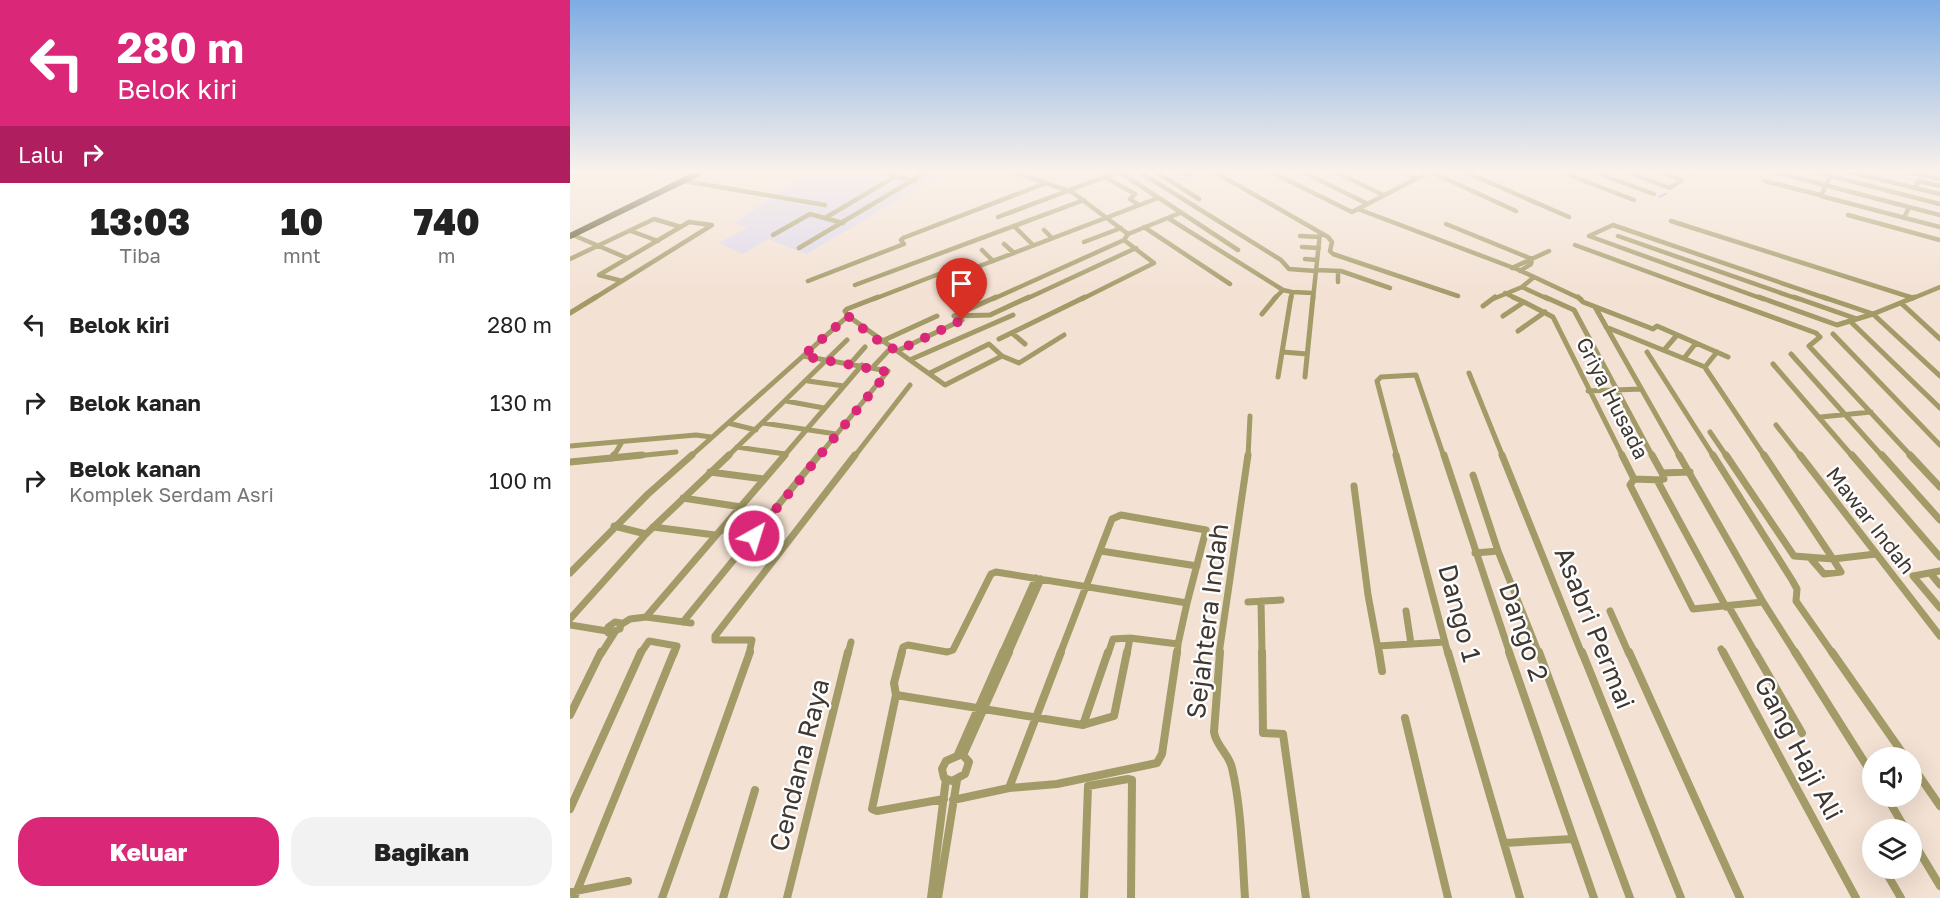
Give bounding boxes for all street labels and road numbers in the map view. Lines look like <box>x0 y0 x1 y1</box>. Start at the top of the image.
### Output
street label: Griya Husada <box>1571 333 1655 463</box>
street label: Mawar Indah <box>1821 461 1921 579</box>
street label: Sejahtera Indah <box>1180 522 1234 720</box>
street label: Asabri Permai <box>1548 542 1642 714</box>
street label: Dango 1 <box>1432 561 1488 665</box>
street label: Dango 2 <box>1493 579 1555 685</box>
street label: Gang Haji Ali <box>1748 671 1850 825</box>
street label: Cendana Raya <box>763 676 835 854</box>

